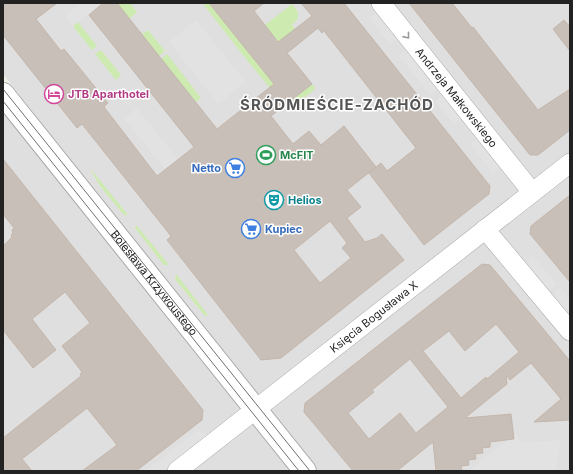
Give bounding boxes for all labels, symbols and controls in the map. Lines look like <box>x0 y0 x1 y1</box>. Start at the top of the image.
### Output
one-way arrow <box>403 32 410 39</box>
street label: Andrzeja Małkowskiego <box>412 45 501 151</box>
hotel icon: JTB Aparthotel <box>43 83 65 105</box>
place label: JTB Aparthotel <box>68 87 149 101</box>
district label: ŚRÓDMIEŚCIE-ZACHÓD <box>240 95 434 114</box>
sports icon: McFIT <box>255 144 277 166</box>
place label: McFIT <box>280 148 314 162</box>
supermarket icon: Netto <box>224 157 246 179</box>
place label: Netto <box>192 161 221 175</box>
theatre icon: Helios <box>263 189 285 211</box>
place label: Helios <box>288 193 322 207</box>
supermarket icon: Kupiec <box>240 218 262 240</box>
place label: Kupiec <box>265 222 303 236</box>
street label: Bolesława Krzywoustego <box>108 227 201 339</box>
street label: Księcia Bogusława X <box>327 278 421 356</box>

